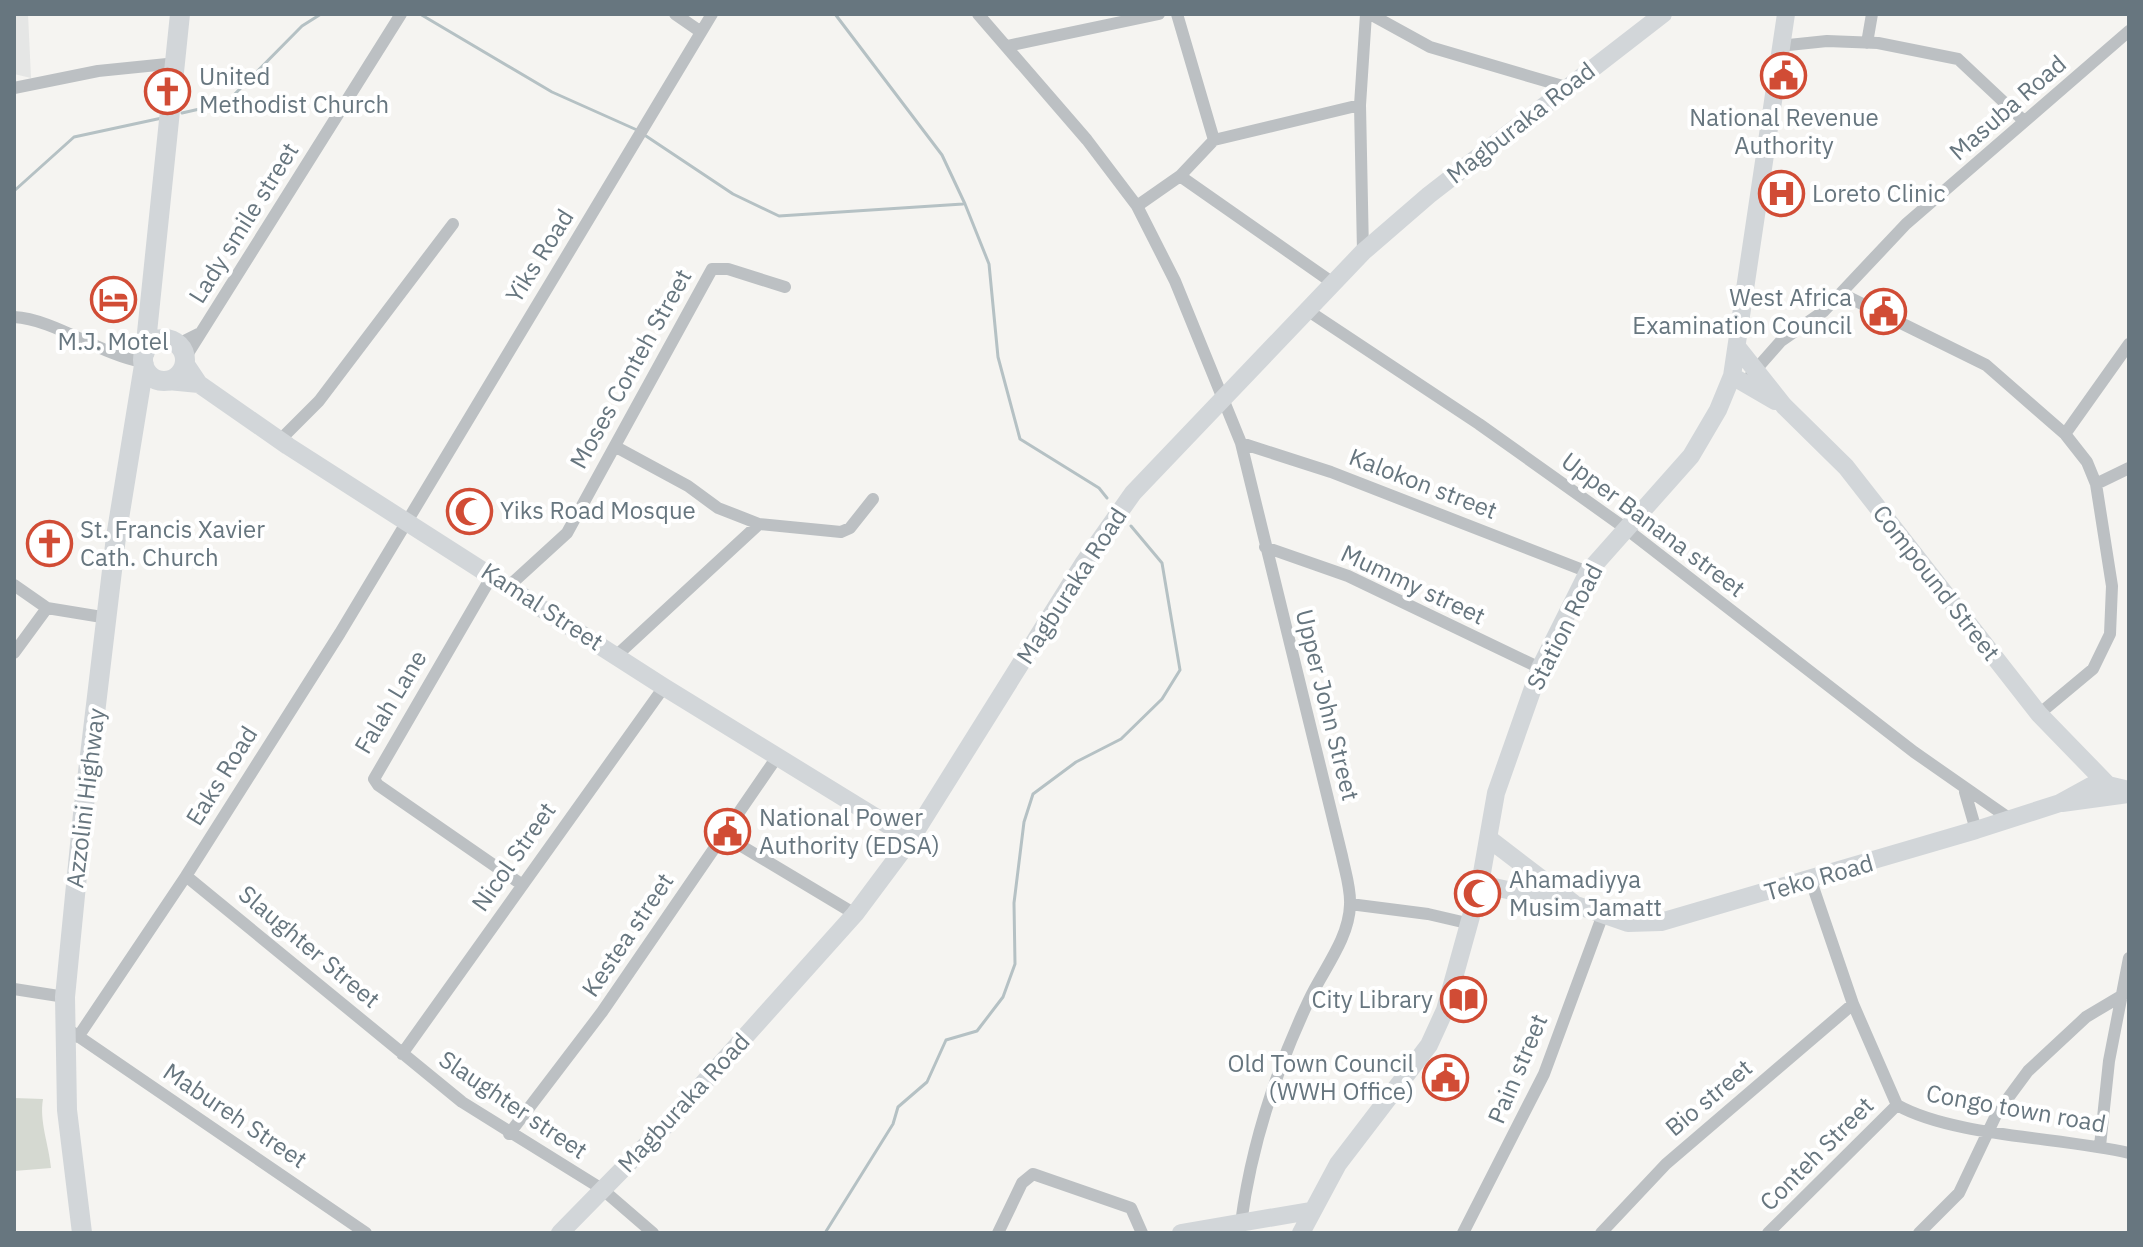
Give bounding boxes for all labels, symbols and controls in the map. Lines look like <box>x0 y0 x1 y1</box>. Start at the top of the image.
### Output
street label: Masuba Road <box>1942 48 2073 167</box>
public building icon: National Revenue Authority <box>1760 52 1808 100</box>
street label: Magburaka Road <box>1440 54 1601 190</box>
place label: United Methodist Church <box>199 60 389 120</box>
church icon: United Methodist Church <box>144 67 192 115</box>
place label: National Revenue Authority <box>1689 101 1879 161</box>
street label: Lady smile street <box>181 136 305 309</box>
hospital icon: Loreto Clinic <box>1757 170 1805 218</box>
place label: Loreto Clinic <box>1812 177 1946 209</box>
street label: Yiks Road <box>498 203 580 308</box>
street label: Moses Conteh Street <box>562 263 698 474</box>
hotel icon: M.J. Motel <box>89 276 137 324</box>
place label: West Africa Examination Council <box>1632 281 1852 341</box>
public building icon: West Africa Examination Council <box>1859 288 1907 336</box>
place label: M.J. Motel <box>58 325 168 357</box>
street label: Kalokon street <box>1345 440 1502 526</box>
street label: Upper Banana street <box>1555 445 1752 604</box>
mosque icon: Yiks Road Mosque <box>445 487 493 535</box>
place label: Yiks Road Mosque <box>500 494 696 526</box>
street label: Compound Street <box>1866 498 2008 667</box>
street label: Magburaka Road <box>1009 501 1134 670</box>
place label: St. Francis Xavier Cath. Church <box>80 513 265 573</box>
church icon: St. Francis Xavier Cath. Church <box>25 520 73 568</box>
street label: Mummy street <box>1336 537 1491 632</box>
street label: Kamal Street <box>475 555 610 658</box>
street label: Station Road <box>1519 558 1610 695</box>
street label: Upper John Street <box>1289 606 1367 804</box>
street label: Falah Lane <box>347 644 434 759</box>
street label: Azzolini Highway <box>58 706 112 890</box>
street label: Eaks Road <box>178 720 264 831</box>
street label: Nicol Street <box>464 795 563 917</box>
place label: National Power Authority (EDSA) <box>759 801 940 861</box>
public building icon: National Power Authority (EDSA) <box>704 808 752 856</box>
street label: Teko Road <box>1761 846 1877 908</box>
place label: Ahamadiyya Musim Jamatt <box>1509 863 1662 923</box>
street label: Kestea street <box>574 866 680 1003</box>
mosque icon: Ahamadiyya Musim Jamatt <box>1454 870 1502 918</box>
street label: Slaughter Street <box>232 878 387 1015</box>
library icon: City Library <box>1440 976 1488 1024</box>
place label: City Library <box>1312 983 1433 1015</box>
street label: Pain street <box>1480 1009 1554 1128</box>
street label: Magburaka Road <box>610 1025 756 1179</box>
street label: Slaughter street <box>433 1043 594 1166</box>
place label: Old Town Council (WWH Office) <box>1227 1047 1414 1107</box>
street label: Bio street <box>1658 1051 1759 1143</box>
public building icon: Old Town Council (WWH Office) <box>1421 1054 1469 1102</box>
street label: Mabureh Street <box>157 1055 314 1175</box>
street label: Congo town road <box>1924 1076 2109 1140</box>
street label: Conteh Street <box>1752 1089 1880 1217</box>

